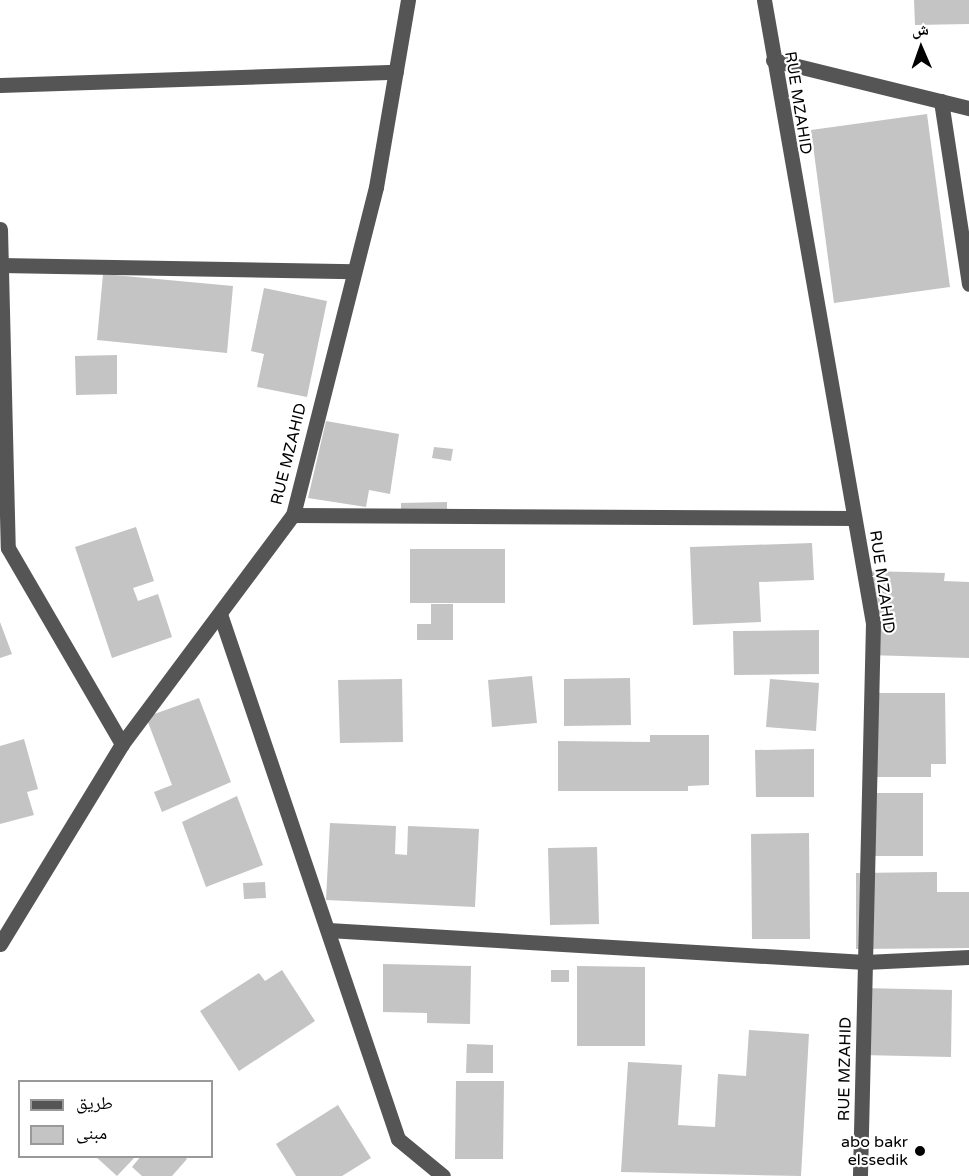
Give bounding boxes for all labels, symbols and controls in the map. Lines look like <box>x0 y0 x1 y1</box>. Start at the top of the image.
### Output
north arrow <box>891 18 951 78</box>
text: ش <box>912 20 929 40</box>
street label: RUE MZAHID <box>780 50 816 156</box>
street label: RUE MZAHID <box>267 401 311 507</box>
street label: RUE MZAHID <box>865 529 899 635</box>
street label: RUE MZAHID <box>834 1017 856 1121</box>
legend <box>18 1080 213 1158</box>
text: طريق <box>76 1092 113 1114</box>
text: مبنى <box>76 1122 107 1144</box>
place label: abo bakr elssedik <box>841 1132 908 1170</box>
marker: abo bakr elssedik <box>913 1144 927 1158</box>

